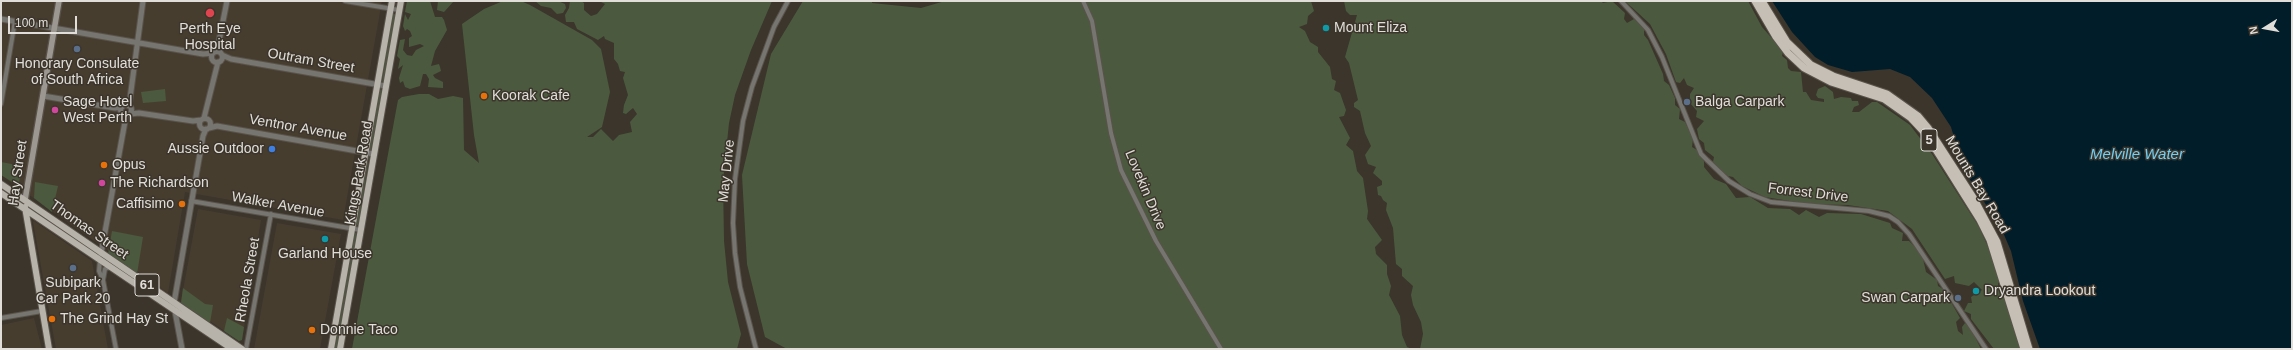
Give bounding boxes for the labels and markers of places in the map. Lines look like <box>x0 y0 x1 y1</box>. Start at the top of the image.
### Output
marker: Perth Eye Hospital <box>204 7 216 19</box>
place label: Mount Eliza <box>1334 20 1407 36</box>
place label: Perth Eye Hospital <box>179 21 241 54</box>
marker: Mount Eliza <box>1321 23 1331 33</box>
marker: Honorary Consulate of South Africa <box>72 44 82 54</box>
place label: Honorary Consulate of South Africa <box>15 56 139 88</box>
place label: Koorak Cafe <box>492 88 570 104</box>
marker: Koorak Cafe <box>479 91 489 101</box>
place label: Sage Hotel West Perth <box>63 94 132 126</box>
place label: Balga Carpark <box>1695 94 1784 110</box>
marker: Balga Carpark <box>1682 97 1692 107</box>
marker: Sage Hotel West Perth <box>50 105 60 115</box>
place label: Aussie Outdoor <box>168 141 264 157</box>
marker: Aussie Outdoor <box>267 144 277 154</box>
place label: Opus <box>112 157 145 173</box>
marker: Opus <box>99 160 109 170</box>
place label: The Richardson <box>110 175 209 191</box>
marker: The Richardson <box>97 178 107 188</box>
place label: Caffisimo <box>116 196 174 212</box>
marker: Caffisimo <box>177 199 187 209</box>
marker: Garland House <box>320 234 330 244</box>
place label: Garland House <box>278 246 372 262</box>
marker: Subipark Car Park 20 <box>68 263 78 273</box>
place label: Subipark Car Park 20 <box>36 275 110 308</box>
place label: Dryandra Lookout <box>1984 283 2095 299</box>
marker: Dryandra Lookout <box>1971 286 1981 296</box>
place label: Swan Carpark <box>1861 290 1950 306</box>
marker: Swan Carpark <box>1953 293 1963 303</box>
place label: The Grind Hay St <box>60 311 168 327</box>
marker: The Grind Hay St <box>47 314 57 324</box>
place label: Donnie Taco <box>320 322 398 338</box>
marker: Donnie Taco <box>307 325 317 335</box>

